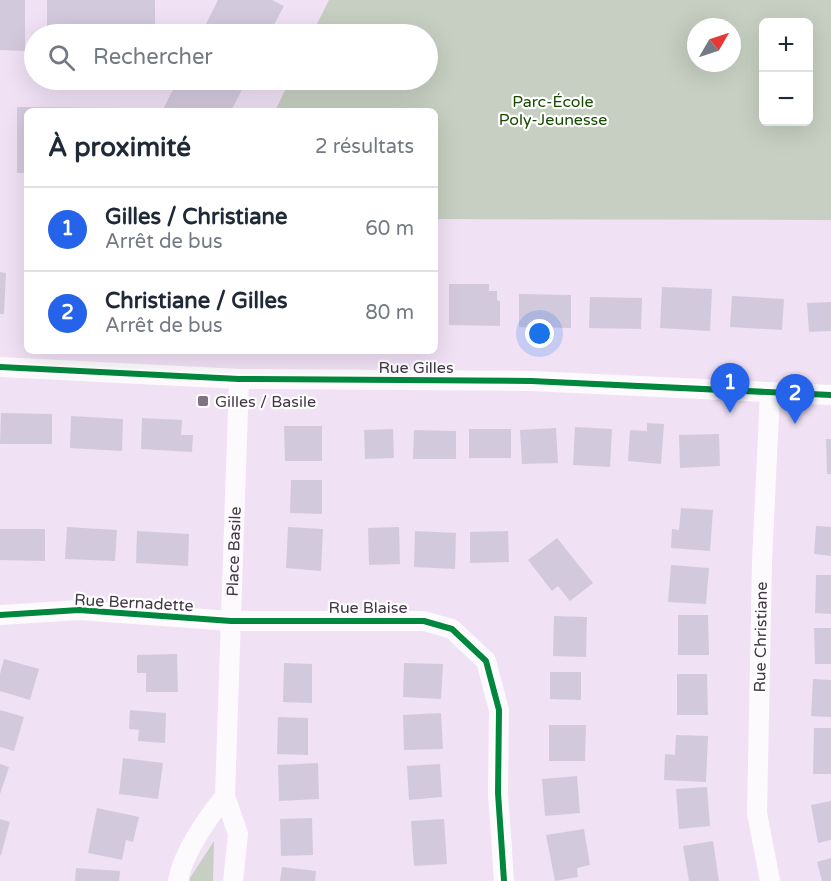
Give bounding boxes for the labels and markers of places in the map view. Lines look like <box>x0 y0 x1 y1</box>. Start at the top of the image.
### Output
pin: 1 <box>710 364 750 413</box>
pin: 2 <box>776 374 814 424</box>
place label: Gilles / Basile <box>215 392 316 412</box>
marker: Gilles / Basile <box>196 394 210 408</box>

